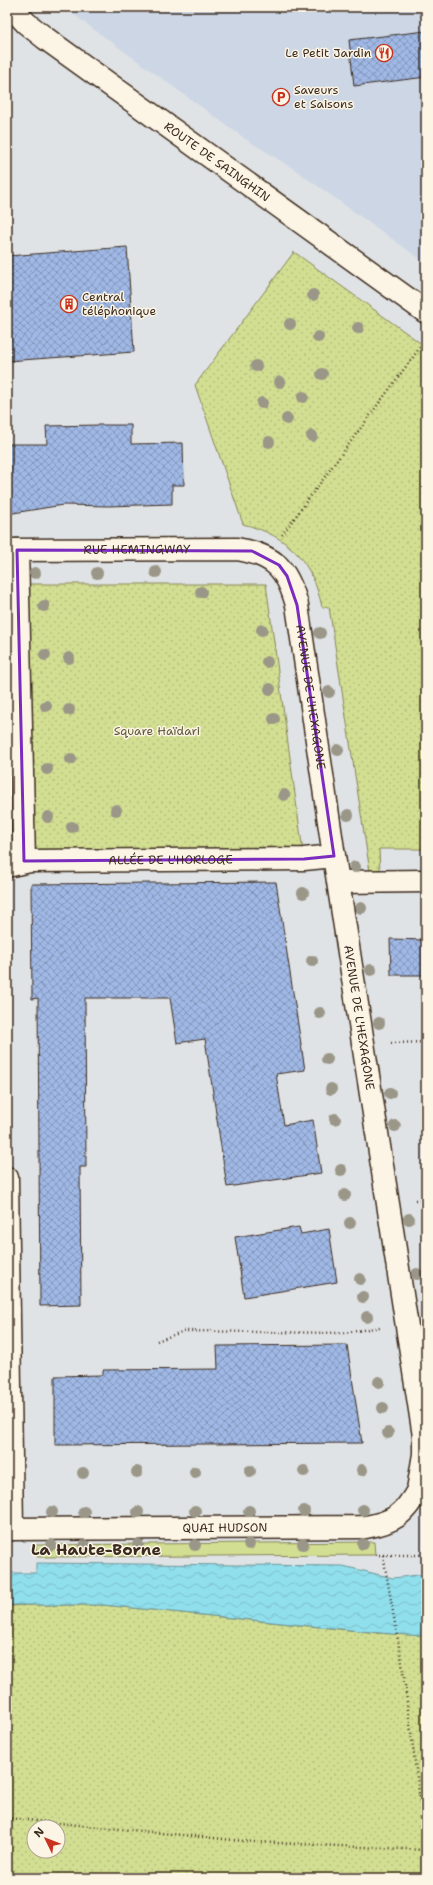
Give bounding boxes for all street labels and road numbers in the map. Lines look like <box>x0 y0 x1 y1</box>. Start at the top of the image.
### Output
street label: ROUTE DE SAINGHIN <box>161 118 273 205</box>
street label: RUE HEMINGWAY <box>83 541 191 558</box>
street label: AVENUE DE L'HEXAGONE <box>292 624 329 771</box>
street label: ALLÉE DE L'HORLOGE <box>108 852 233 868</box>
street label: AVENUE DE L'HEXAGONE <box>340 944 378 1091</box>
street label: QUAI HUDSON <box>183 1520 267 1536</box>

